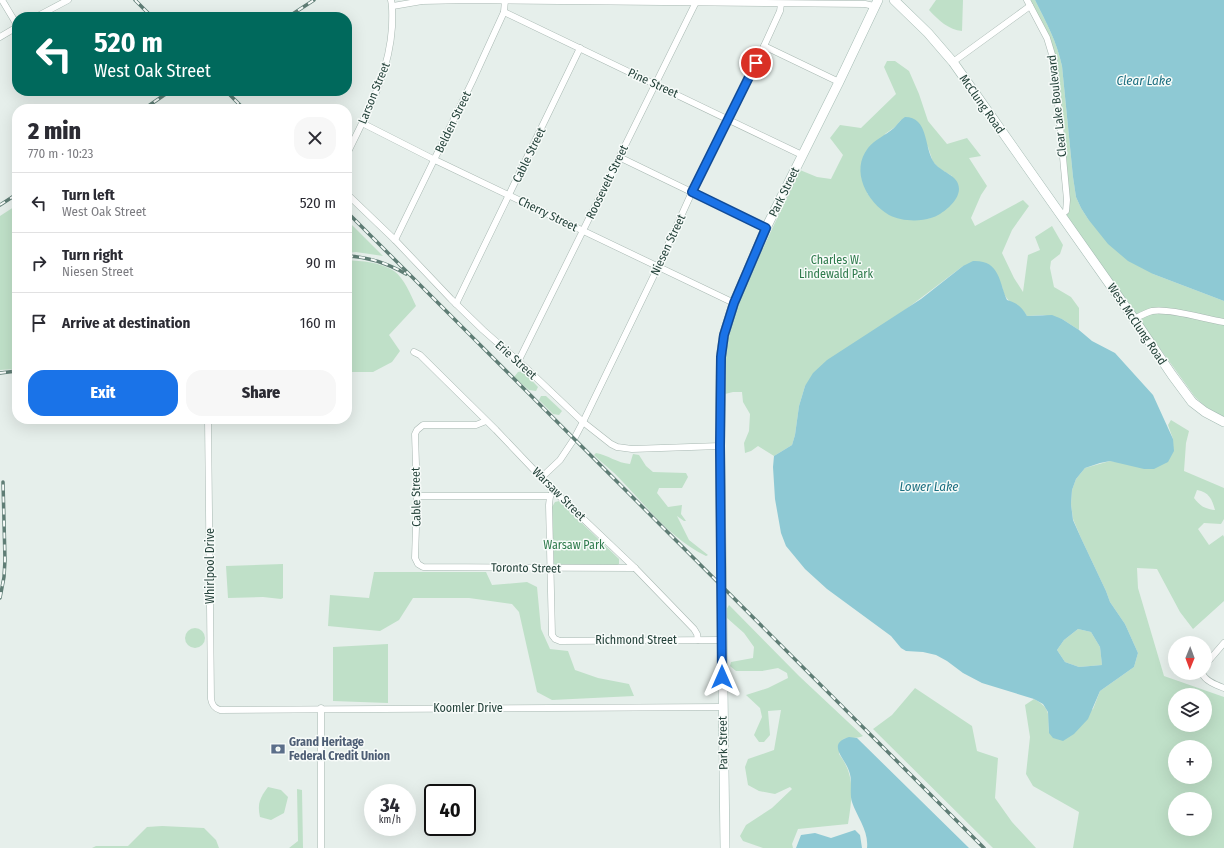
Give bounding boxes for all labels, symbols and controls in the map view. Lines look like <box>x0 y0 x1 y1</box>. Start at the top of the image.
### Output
text: 520 m <box>94 26 163 59</box>
icon: left <box>28 28 80 80</box>
pin <box>739 46 773 80</box>
icon: arrive <box>745 52 767 74</box>
street label: Clear Lake Boulevard <box>1045 54 1069 158</box>
text: West Oak Street <box>94 60 211 82</box>
street label: Larson Street <box>355 60 393 126</box>
street label: Pine Street <box>626 65 680 101</box>
street label: McClung Road <box>957 72 1007 136</box>
water label: Clear Lake <box>1117 73 1171 88</box>
street label: Belden Street <box>432 89 474 155</box>
text: 2 min <box>28 117 81 145</box>
button: close <box>294 117 336 159</box>
street label: Cable Street <box>510 125 548 185</box>
street label: Roosevelt Street <box>583 143 631 221</box>
text: 770 m · 10:23 <box>28 146 93 161</box>
street label: Park Street <box>766 165 802 219</box>
text: Turn left <box>62 186 115 204</box>
icon: left <box>28 192 50 214</box>
text: 520 m <box>300 194 336 212</box>
street label: Cherry Street <box>516 194 580 234</box>
text: West Oak Street <box>62 204 146 219</box>
street label: Niesen Street <box>648 212 688 278</box>
text: Turn right <box>62 246 123 264</box>
icon: right <box>28 252 50 274</box>
park label: Charles W. Lindewald Park <box>799 253 873 281</box>
text: 90 m <box>306 254 336 272</box>
text: Niesen Street <box>62 264 133 279</box>
street label: West McClung Road <box>1105 281 1169 367</box>
icon: arrive <box>28 312 50 334</box>
text: Arrive at destination <box>62 314 190 332</box>
text: 160 m <box>300 314 336 332</box>
street label: Erie Street <box>492 338 540 382</box>
button: Exit <box>28 370 178 416</box>
button: Share <box>186 370 336 416</box>
street label: Warsaw Street <box>529 464 589 524</box>
street label: Cable Street <box>408 467 424 527</box>
water label: Lower Lake <box>899 479 959 494</box>
street label: Whirlpool Drive <box>203 528 217 604</box>
park label: Warsaw Park <box>543 538 605 552</box>
street label: Toronto Street <box>491 560 561 576</box>
street label: Richmond Street <box>595 633 677 647</box>
north arrow <box>1168 636 1212 680</box>
map controls <box>1168 636 1212 836</box>
position arrow <box>701 656 743 698</box>
button: layers <box>1168 688 1212 732</box>
street label: Koomler Drive <box>433 701 503 715</box>
street label: Park Street <box>716 716 730 770</box>
place label: Grand Heritage Federal Credit Union <box>289 735 390 763</box>
button: + <box>1168 740 1212 784</box>
bank icon: Grand Heritage Federal Credit Union <box>270 741 286 757</box>
speed limit sign: 40 <box>424 784 476 836</box>
button: − <box>1168 792 1212 836</box>
text: 34 <box>380 793 400 817</box>
text: km/h <box>379 814 401 826</box>

